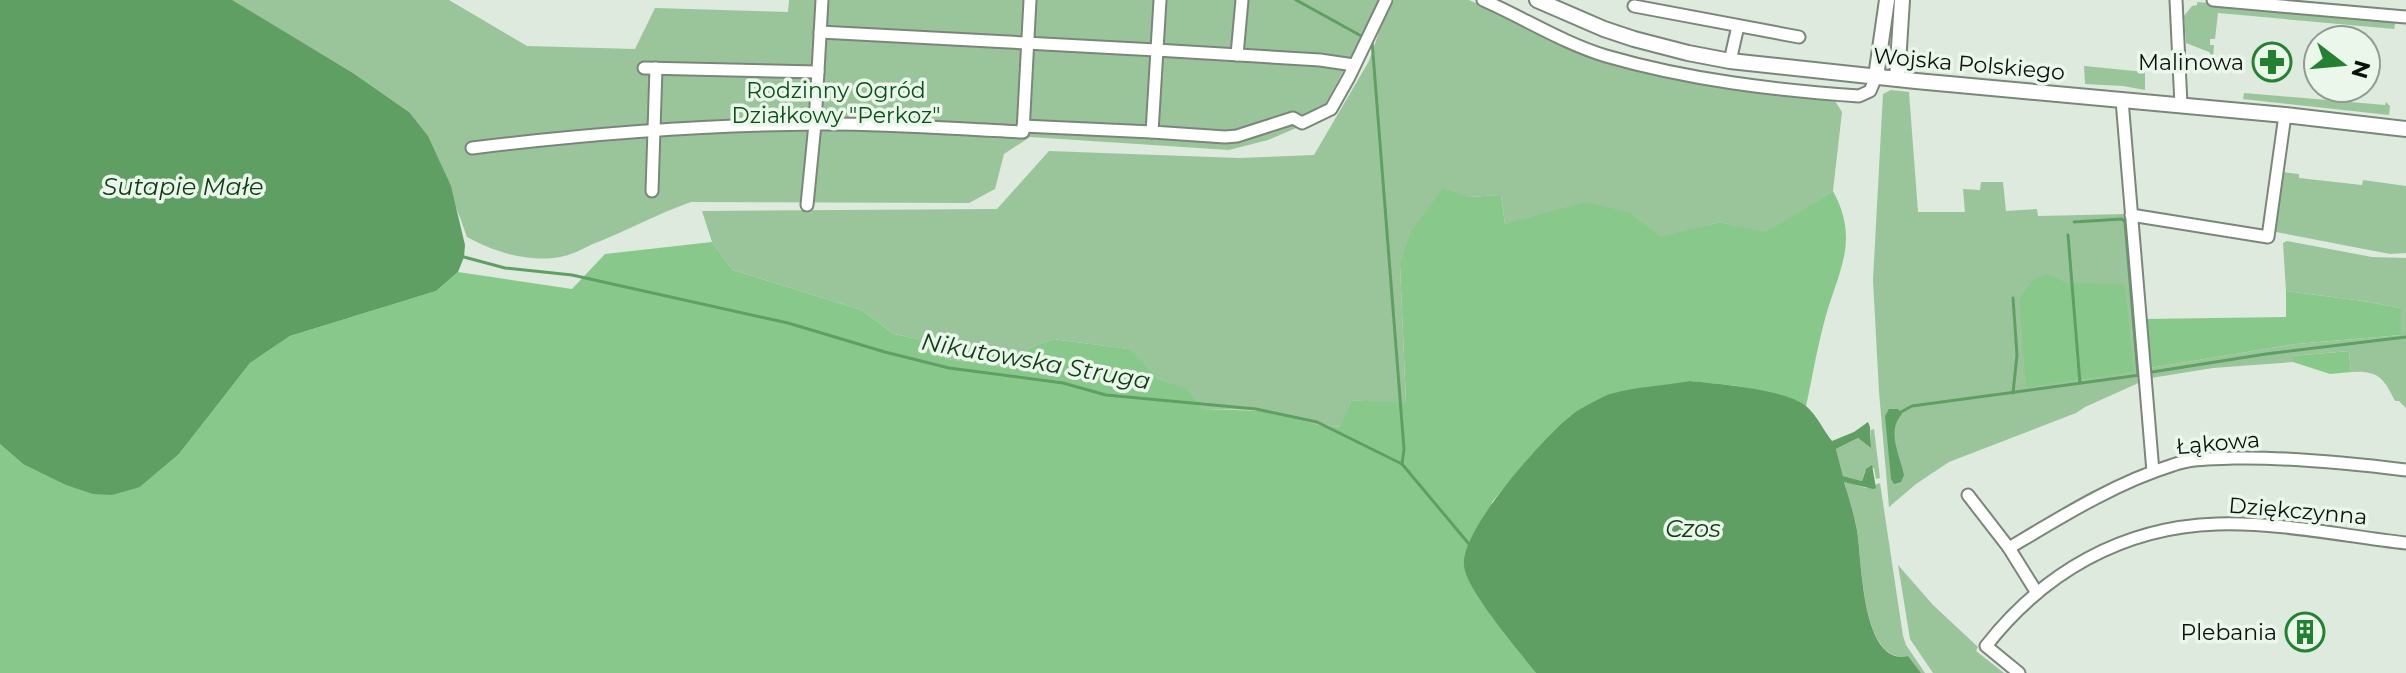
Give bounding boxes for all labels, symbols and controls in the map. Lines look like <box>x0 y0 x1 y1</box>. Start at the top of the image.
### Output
north arrow <box>2302 24 2382 104</box>
pharmacy icon: Malinowa <box>2251 41 2293 83</box>
street label: Wojska Polskiego <box>1872 42 2066 86</box>
place label: Malinowa <box>2138 49 2244 76</box>
text: N <box>2345 57 2376 82</box>
park label: Rodzinny Ogród Działkowy "Perkoz" <box>732 77 940 129</box>
water label: Sutapie Małe <box>103 172 263 201</box>
water label: Nikutowska Struga <box>919 327 1153 395</box>
street label: Łąkowa <box>2175 426 2261 460</box>
street label: Dziękczynna <box>2228 491 2368 531</box>
water label: Czos <box>1665 514 1721 543</box>
building icon: Plebania <box>2284 611 2326 653</box>
place label: Plebania <box>2180 619 2277 646</box>

